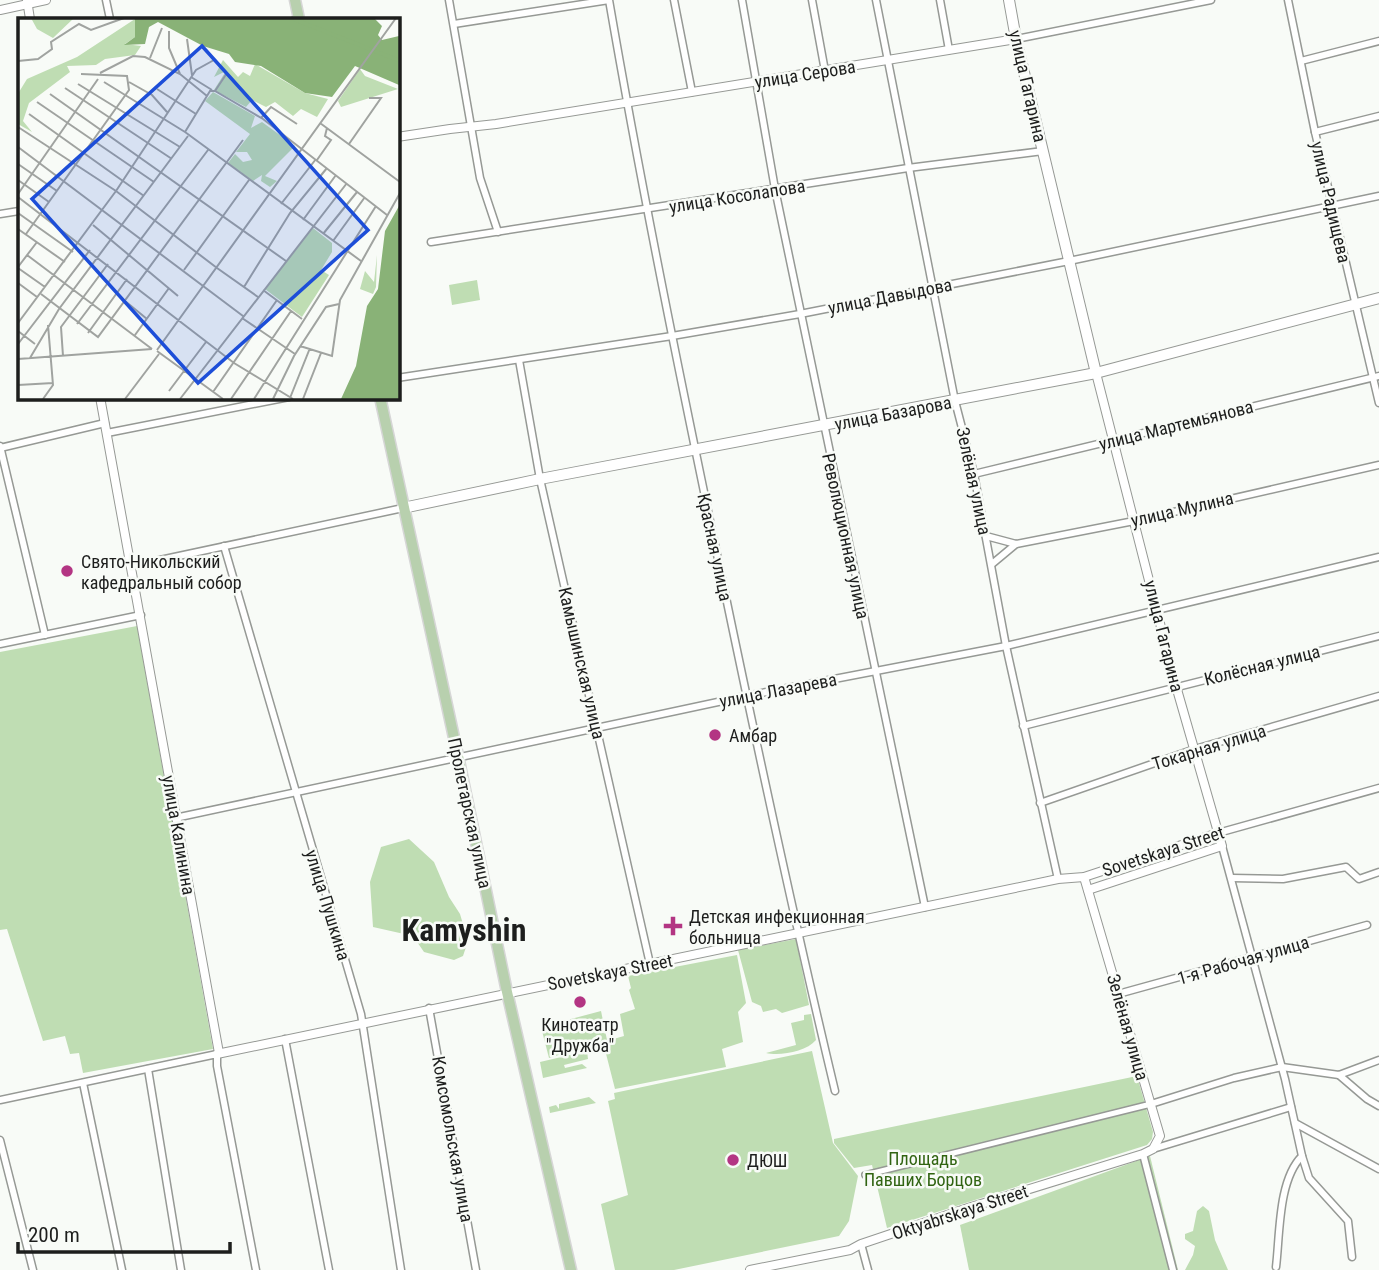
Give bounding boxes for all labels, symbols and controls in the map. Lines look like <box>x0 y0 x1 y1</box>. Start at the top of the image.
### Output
inset map <box>18 18 399 399</box>
street label: улица Гагарина <box>1005 28 1051 144</box>
street label: улица Серова <box>753 56 857 92</box>
street label: улица Радищева <box>1307 139 1355 265</box>
street label: улица Косолапова <box>667 175 807 217</box>
street label: улица Давыдова <box>826 274 954 318</box>
street label: улица Базарова <box>833 391 953 435</box>
street label: улица Мартемьянова <box>1097 396 1255 454</box>
street label: Зелёная улица <box>952 425 996 537</box>
street label: Революционная улица <box>818 451 874 621</box>
street label: улица Мулина <box>1129 487 1235 531</box>
street label: Красная улица <box>693 491 737 603</box>
place label: Свято-Никольский кафедральный собор <box>81 551 242 593</box>
marker: Свято-Никольский кафедральный собор <box>59 563 75 579</box>
street label: улица Гагарина <box>1140 578 1188 694</box>
street label: Камышинская улица <box>554 585 610 741</box>
street label: Колёсная улица <box>1202 640 1322 690</box>
street label: улица Лазарева <box>718 668 838 712</box>
street label: Токарная улица <box>1150 720 1268 774</box>
place label: Амбар <box>729 725 777 746</box>
marker: Амбар <box>707 727 723 743</box>
street label: Пролетарская улица <box>444 736 496 890</box>
street label: улица Калинина <box>158 774 200 896</box>
street label: Sovetskaya Street <box>1100 821 1226 881</box>
street label: улица Пушкина <box>301 847 355 963</box>
place label: Детская инфекционная больница <box>689 906 865 948</box>
district label: Kamyshin <box>402 911 526 949</box>
marker: Детская инфекционная больница <box>663 916 683 936</box>
street label: 1-я Рабочая улица <box>1175 931 1311 989</box>
street label: Sovetskaya Street <box>546 950 674 994</box>
street label: Зелёная улица <box>1103 971 1153 1083</box>
marker: Кинотеатр "Дружба" <box>572 994 588 1010</box>
place label: Кинотеатр "Дружба" <box>541 1014 619 1056</box>
street label: Комсомольская улица <box>428 1054 478 1224</box>
park label: Площадь Павших Борцов <box>864 1148 982 1190</box>
place label: ДЮШ <box>747 1150 787 1171</box>
marker: ДЮШ <box>725 1152 741 1168</box>
street label: Oktyabrskaya Street <box>889 1180 1031 1244</box>
scale bar <box>18 1210 229 1254</box>
text: 200 m <box>28 1223 80 1247</box>

